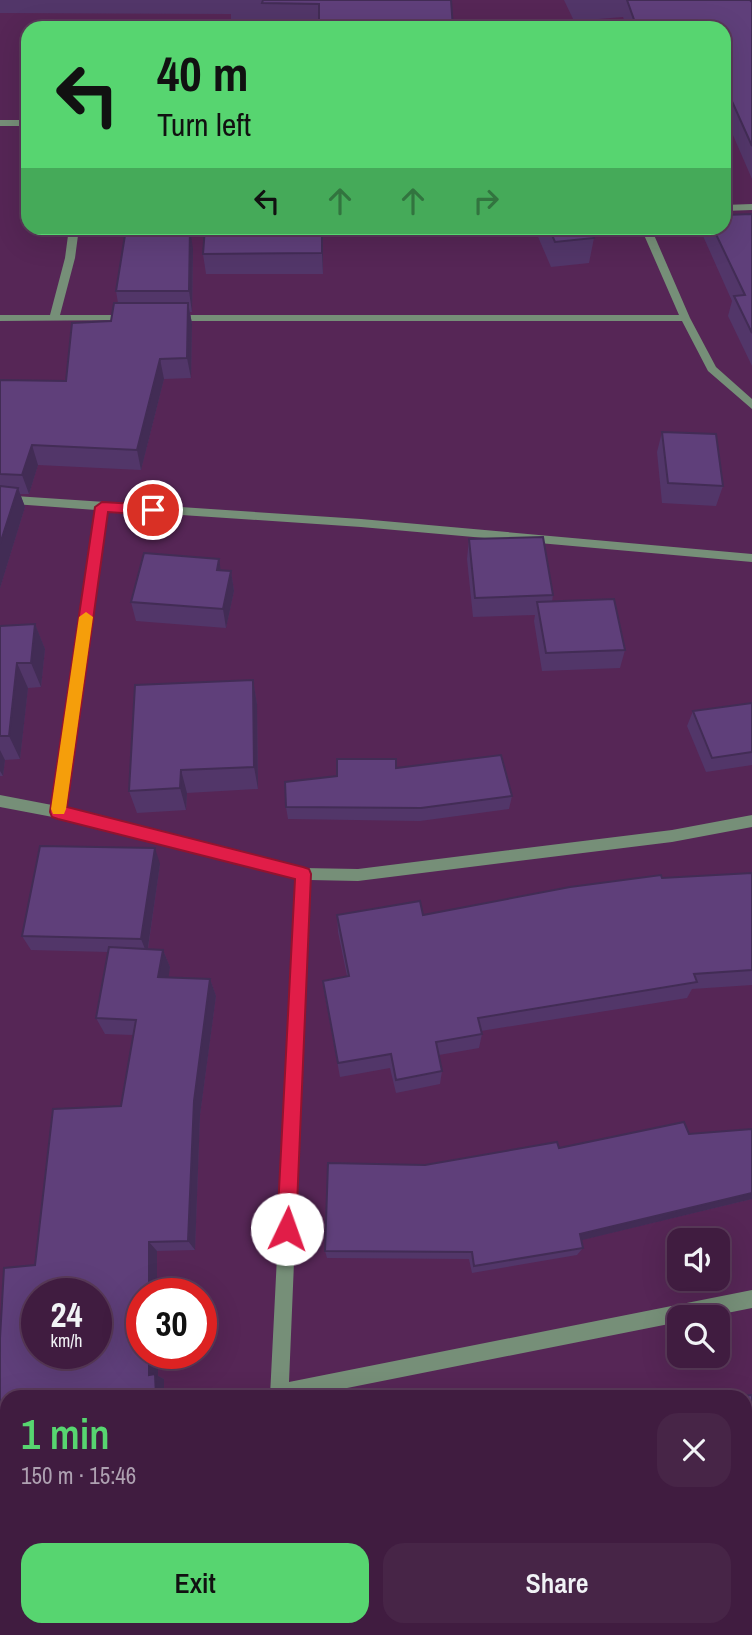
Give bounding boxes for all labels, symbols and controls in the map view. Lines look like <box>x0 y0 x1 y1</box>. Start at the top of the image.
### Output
text: 40 m <box>157 40 249 106</box>
icon: left <box>42 49 133 140</box>
text: Turn left <box>157 103 251 146</box>
icon: left <box>248 182 286 220</box>
icon: ahead <box>321 182 359 220</box>
icon: ahead <box>394 182 432 220</box>
icon: right <box>467 182 505 220</box>
pin <box>123 480 183 540</box>
icon: arrive <box>134 491 172 529</box>
position arrow <box>250 1192 324 1266</box>
map controls <box>667 1228 730 1368</box>
button: sound <box>667 1228 730 1291</box>
speed limit sign: 30 <box>126 1278 217 1369</box>
text: 24 <box>51 1291 82 1338</box>
button: search <box>667 1305 730 1368</box>
text: km/h <box>51 1328 83 1353</box>
text: 1 min <box>21 1406 110 1462</box>
button: close <box>657 1413 731 1487</box>
text: 150 m · 15:46 <box>21 1460 136 1491</box>
button: Exit <box>21 1543 369 1623</box>
button: Share <box>383 1543 731 1623</box>

